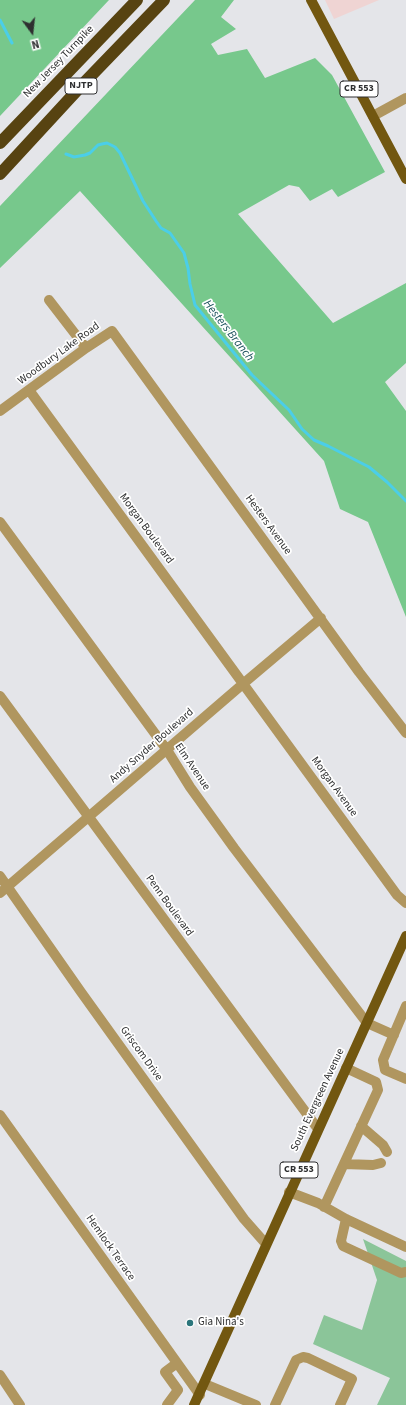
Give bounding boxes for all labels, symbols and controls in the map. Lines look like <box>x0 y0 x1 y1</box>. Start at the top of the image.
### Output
north arrow <box>12 12 52 52</box>
street label: New Jersey Turnpike <box>21 23 97 101</box>
road number: NJTP <box>65 78 97 94</box>
road number: CR 553 <box>340 81 378 97</box>
water label: Hesters Branch <box>200 297 256 365</box>
street label: Woodbury Lake Road <box>16 320 102 388</box>
street label: Morgan Boulevard <box>116 491 176 567</box>
street label: Hesters Avenue <box>242 493 294 557</box>
street label: Andy Snyder Boulevard <box>107 706 197 786</box>
street label: Elm Avenue <box>171 741 213 793</box>
street label: Morgan Avenue <box>308 755 360 819</box>
street label: Penn Boulevard <box>142 873 196 939</box>
street label: Griscom Drive <box>117 1024 165 1084</box>
street label: South Evergreen Avenue <box>288 1046 348 1154</box>
road number: CR 553 <box>280 1162 318 1178</box>
street label: Hemlock Terrace <box>83 1213 137 1283</box>
place label: Gia Nina's <box>198 1316 244 1330</box>
marker: Gia Nina's <box>185 1318 195 1328</box>

